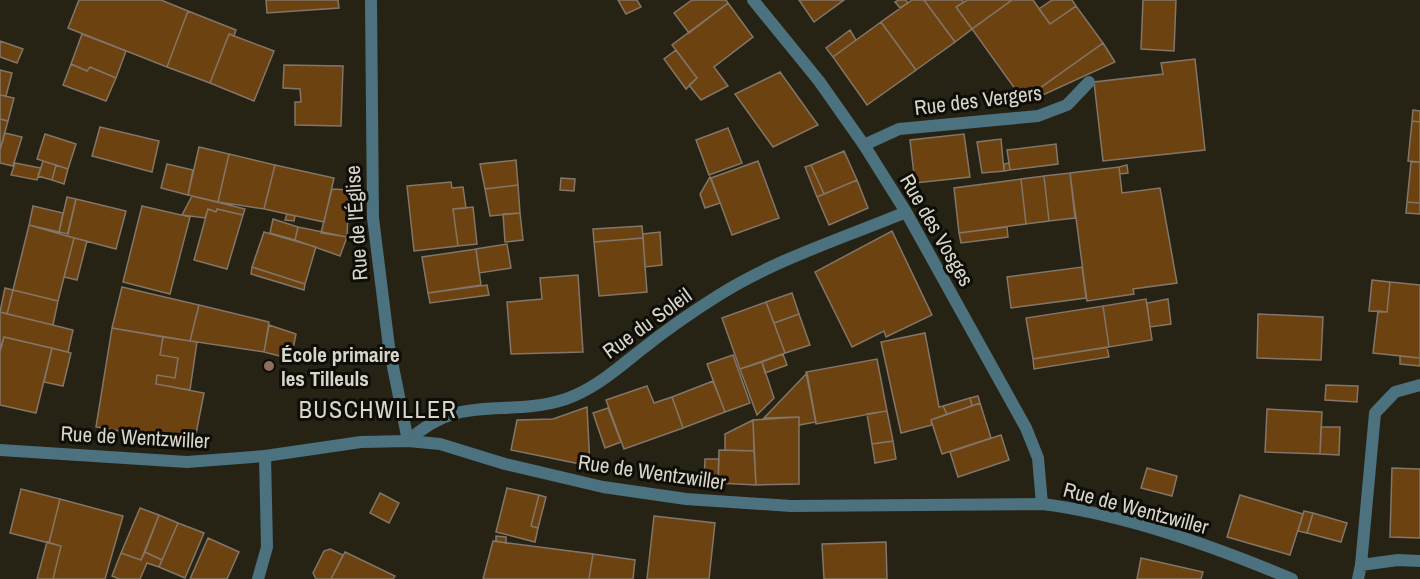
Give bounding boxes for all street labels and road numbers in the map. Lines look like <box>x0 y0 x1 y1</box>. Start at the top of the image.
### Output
street label: Rue des Vergers <box>913 78 1043 122</box>
street label: Rue de l'Église <box>338 164 374 282</box>
street label: Rue des Vosges <box>893 168 981 292</box>
street label: Rue du Soleil <box>597 281 697 365</box>
street label: Rue de Wentzwiller <box>60 419 210 455</box>
street label: Rue de Wentzwiller <box>576 447 728 497</box>
street label: Rue de Wentzwiller <box>1060 475 1212 541</box>

